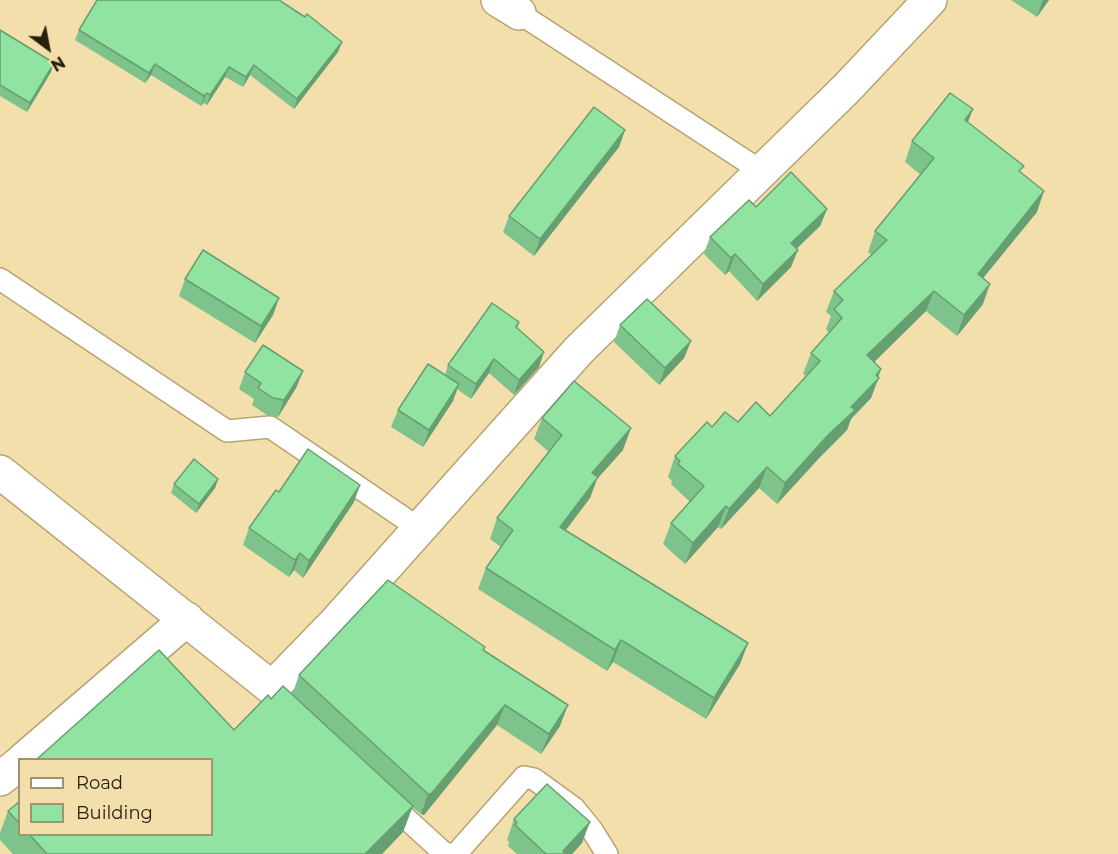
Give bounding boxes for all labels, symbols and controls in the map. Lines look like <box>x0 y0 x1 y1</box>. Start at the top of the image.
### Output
north arrow <box>18 18 78 78</box>
text: N <box>47 52 68 75</box>
legend <box>18 758 213 836</box>
text: Road <box>76 772 123 794</box>
text: Building <box>76 802 153 824</box>

